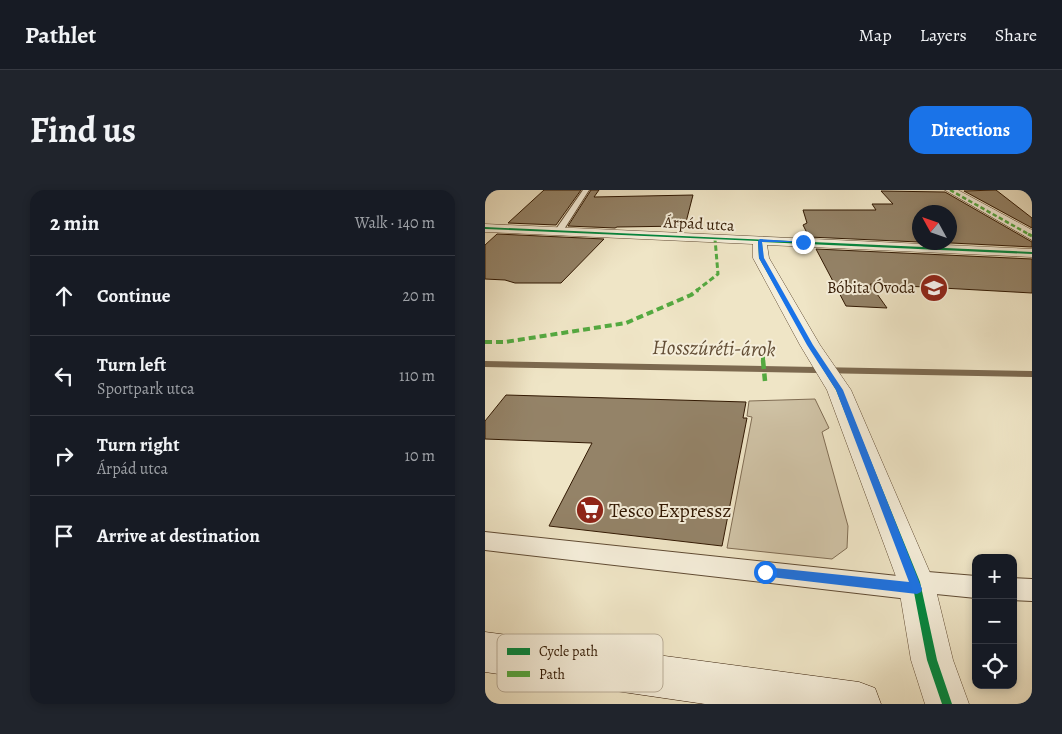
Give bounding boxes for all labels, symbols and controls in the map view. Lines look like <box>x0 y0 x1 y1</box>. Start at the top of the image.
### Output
text: Pathlet <box>25 19 96 51</box>
text: Map <box>859 23 892 47</box>
text: Layers <box>920 23 967 47</box>
text: Share <box>995 23 1037 47</box>
text: Find us <box>30 106 136 154</box>
button: Directions <box>909 106 1032 154</box>
north arrow <box>912 205 957 250</box>
text: 2 min <box>50 209 99 237</box>
street label: Árpád utca <box>662 211 735 237</box>
text: Walk · 140 m <box>355 212 435 234</box>
route end <box>792 231 815 254</box>
school or university icon: Bóbita Óvoda <box>919 273 949 303</box>
place label: Bóbita Óvoda <box>827 277 916 299</box>
icon: ahead <box>50 282 78 310</box>
text: Continue <box>97 283 171 309</box>
text: 20 m <box>402 285 435 307</box>
water label: Hosszúréti-árok <box>652 333 776 363</box>
text: Turn left <box>97 352 166 378</box>
icon: left <box>50 362 78 390</box>
text: 110 m <box>399 365 435 387</box>
text: Sportpark utca <box>97 378 194 400</box>
text: Turn right <box>97 432 179 458</box>
icon: right <box>50 442 78 470</box>
text: 10 m <box>405 445 435 467</box>
text: Árpád utca <box>97 458 168 480</box>
supermarket icon: Tesco Expressz <box>575 495 605 525</box>
place label: Tesco Expressz <box>609 497 731 524</box>
icon: arrive <box>50 522 78 550</box>
text: Arrive at destination <box>97 523 260 549</box>
map controls <box>972 554 1017 689</box>
button: + <box>972 554 1017 599</box>
route start <box>754 561 777 584</box>
button: − <box>972 599 1017 644</box>
legend <box>497 634 663 692</box>
text: Cycle path <box>539 642 599 661</box>
button: locate <box>972 644 1017 689</box>
text: Path <box>539 665 566 684</box>

